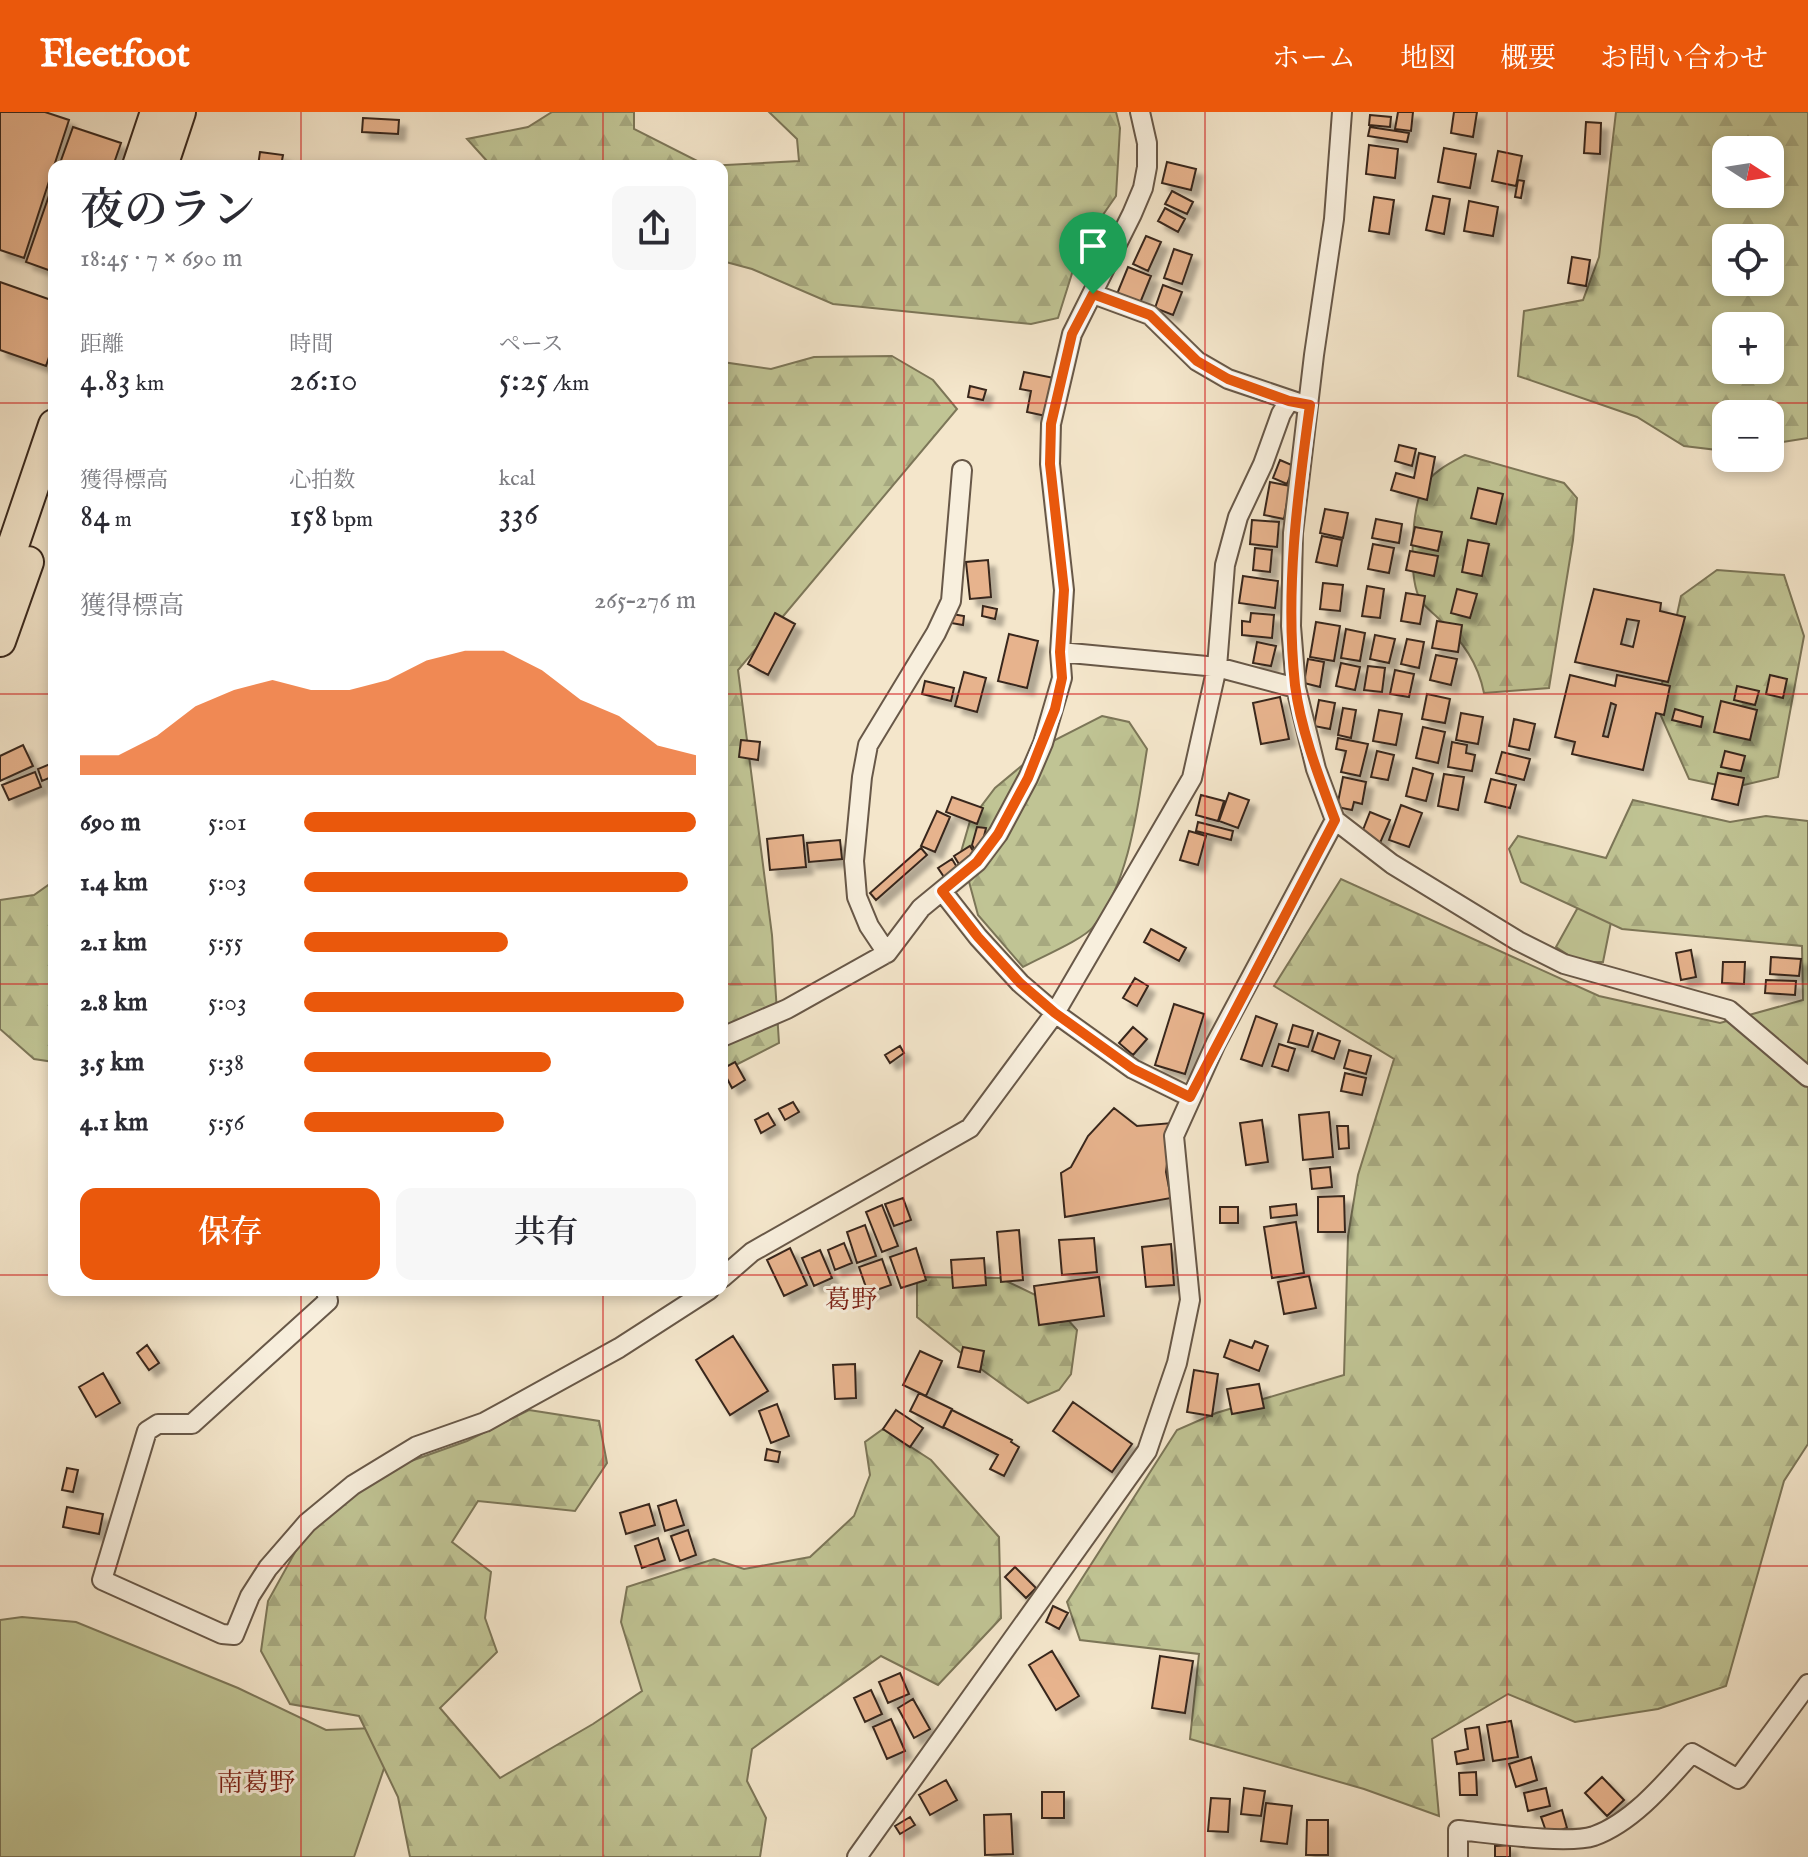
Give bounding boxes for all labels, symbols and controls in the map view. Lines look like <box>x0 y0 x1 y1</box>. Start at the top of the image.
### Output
text: Fleetfoot <box>40 32 190 80</box>
text: ホーム <box>1272 42 1356 77</box>
text: 地図 <box>1400 42 1456 77</box>
text: 概要 <box>1500 42 1556 77</box>
text: お問い合わせ <box>1600 42 1768 77</box>
north arrow <box>1712 136 1784 208</box>
map controls <box>1712 136 1784 472</box>
text: 夜のラン <box>80 184 256 240</box>
button: share <box>612 186 696 270</box>
pin <box>1059 212 1127 294</box>
icon: arrive <box>1071 224 1115 268</box>
button: locate <box>1712 224 1784 296</box>
text: 18:45 · 7 × 690 m <box>80 242 243 275</box>
button: + <box>1712 312 1784 384</box>
text: 距離 <box>80 331 124 359</box>
text: 時間 <box>289 331 333 359</box>
text: ペース <box>499 331 564 359</box>
text: 4.83 <box>80 359 131 402</box>
text: 26:10 <box>289 359 358 402</box>
text: 5:25 <box>499 359 548 402</box>
text: km <box>131 370 164 398</box>
text: /km <box>548 370 589 398</box>
button: − <box>1712 400 1784 472</box>
text: kcal <box>499 465 535 493</box>
text: 獲得標高 <box>80 467 168 495</box>
text: 心拍数 <box>289 467 355 495</box>
text: 336 <box>499 493 538 536</box>
text: 84 <box>80 495 110 538</box>
text: 158 <box>289 495 328 538</box>
text: m <box>110 506 132 534</box>
text: bpm <box>328 506 373 534</box>
text: 265–276 m <box>594 584 696 617</box>
text: 獲得標高 <box>80 590 184 623</box>
text: 690 m <box>80 806 141 839</box>
text: 5:01 <box>208 806 247 839</box>
text: 1.4 km <box>80 866 148 899</box>
text: 5:03 <box>208 866 247 899</box>
text: 2.1 km <box>80 926 147 959</box>
text: 5:55 <box>208 926 243 959</box>
text: 2.8 km <box>80 986 148 1019</box>
text: 5:03 <box>208 986 247 1019</box>
text: 3.5 km <box>80 1046 144 1079</box>
text: 5:38 <box>208 1046 244 1079</box>
text: 4.1 km <box>80 1106 148 1139</box>
text: 5:56 <box>208 1106 245 1139</box>
button: 保存 <box>80 1188 380 1280</box>
button: 共有 <box>396 1188 696 1280</box>
district label: 葛野 <box>825 1284 877 1317</box>
district label: 南葛野 <box>217 1767 295 1800</box>

